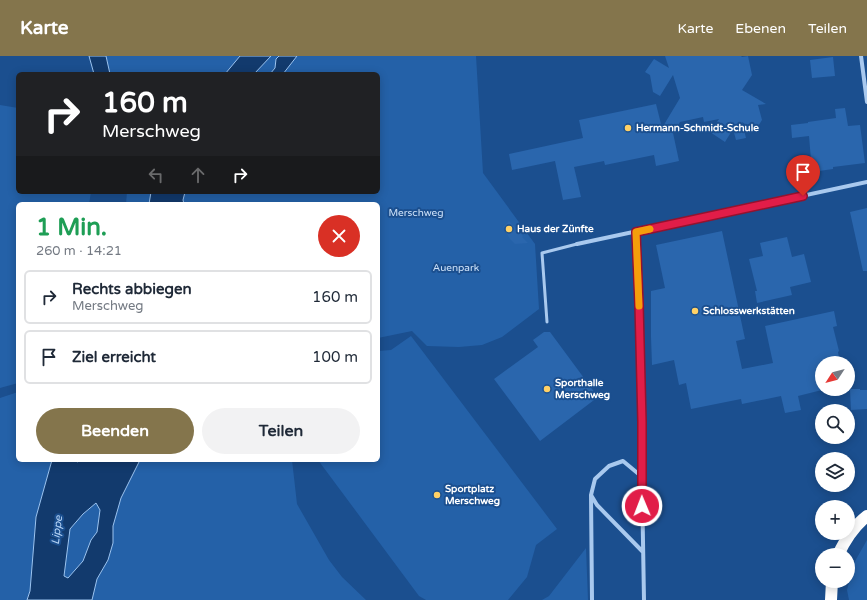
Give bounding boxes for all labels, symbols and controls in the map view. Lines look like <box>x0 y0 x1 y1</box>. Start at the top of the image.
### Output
text: Karte <box>20 17 69 39</box>
text: Karte <box>678 20 713 37</box>
text: Ebenen <box>735 20 786 37</box>
text: Teilen <box>808 20 847 37</box>
text: 160 m <box>102 86 188 120</box>
icon: right <box>36 88 88 140</box>
text: Merschweg <box>102 120 201 142</box>
place label: Hermann-Schmidt-Schule <box>636 122 759 134</box>
marker: Hermann-Schmidt-Schule <box>623 123 633 133</box>
pin <box>786 155 820 196</box>
icon: arrive <box>792 161 814 183</box>
icon: left <box>145 164 167 186</box>
icon: ahead <box>187 164 209 186</box>
icon: right <box>229 164 251 186</box>
park label: Merschweg <box>389 207 443 219</box>
text: 1 Min. <box>36 213 107 242</box>
button: close <box>318 215 360 257</box>
place label: Haus der Zünfte <box>517 223 594 235</box>
marker: Haus der Zünfte <box>504 224 514 234</box>
text: 260 m · 14:21 <box>36 243 122 259</box>
park label: Auenpark <box>433 262 480 274</box>
text: Rechts abbiegen <box>72 280 192 298</box>
icon: right <box>38 286 60 308</box>
text: 160 m <box>312 288 358 306</box>
text: Merschweg <box>72 298 143 314</box>
place label: Schlosswerkstätten <box>703 305 795 317</box>
marker: Schlosswerkstätten <box>690 306 700 316</box>
icon: arrive <box>38 346 60 368</box>
text: Ziel erreicht <box>72 348 156 366</box>
text: 100 m <box>312 348 358 366</box>
north arrow <box>815 356 855 396</box>
map controls <box>815 356 855 588</box>
place label: Sporthalle Merschweg <box>555 377 610 401</box>
marker: Sporthalle Merschweg <box>542 384 552 394</box>
button: search <box>815 404 855 444</box>
button: Beenden <box>36 408 194 454</box>
button: Teilen <box>202 408 360 454</box>
button: layers <box>815 452 855 492</box>
place label: Sportplatz Merschweg <box>445 483 500 507</box>
position arrow <box>621 485 663 527</box>
marker: Sportplatz Merschweg <box>432 490 442 500</box>
button: + <box>815 500 855 540</box>
water label: Lippe <box>49 514 65 545</box>
button: − <box>815 548 855 588</box>

